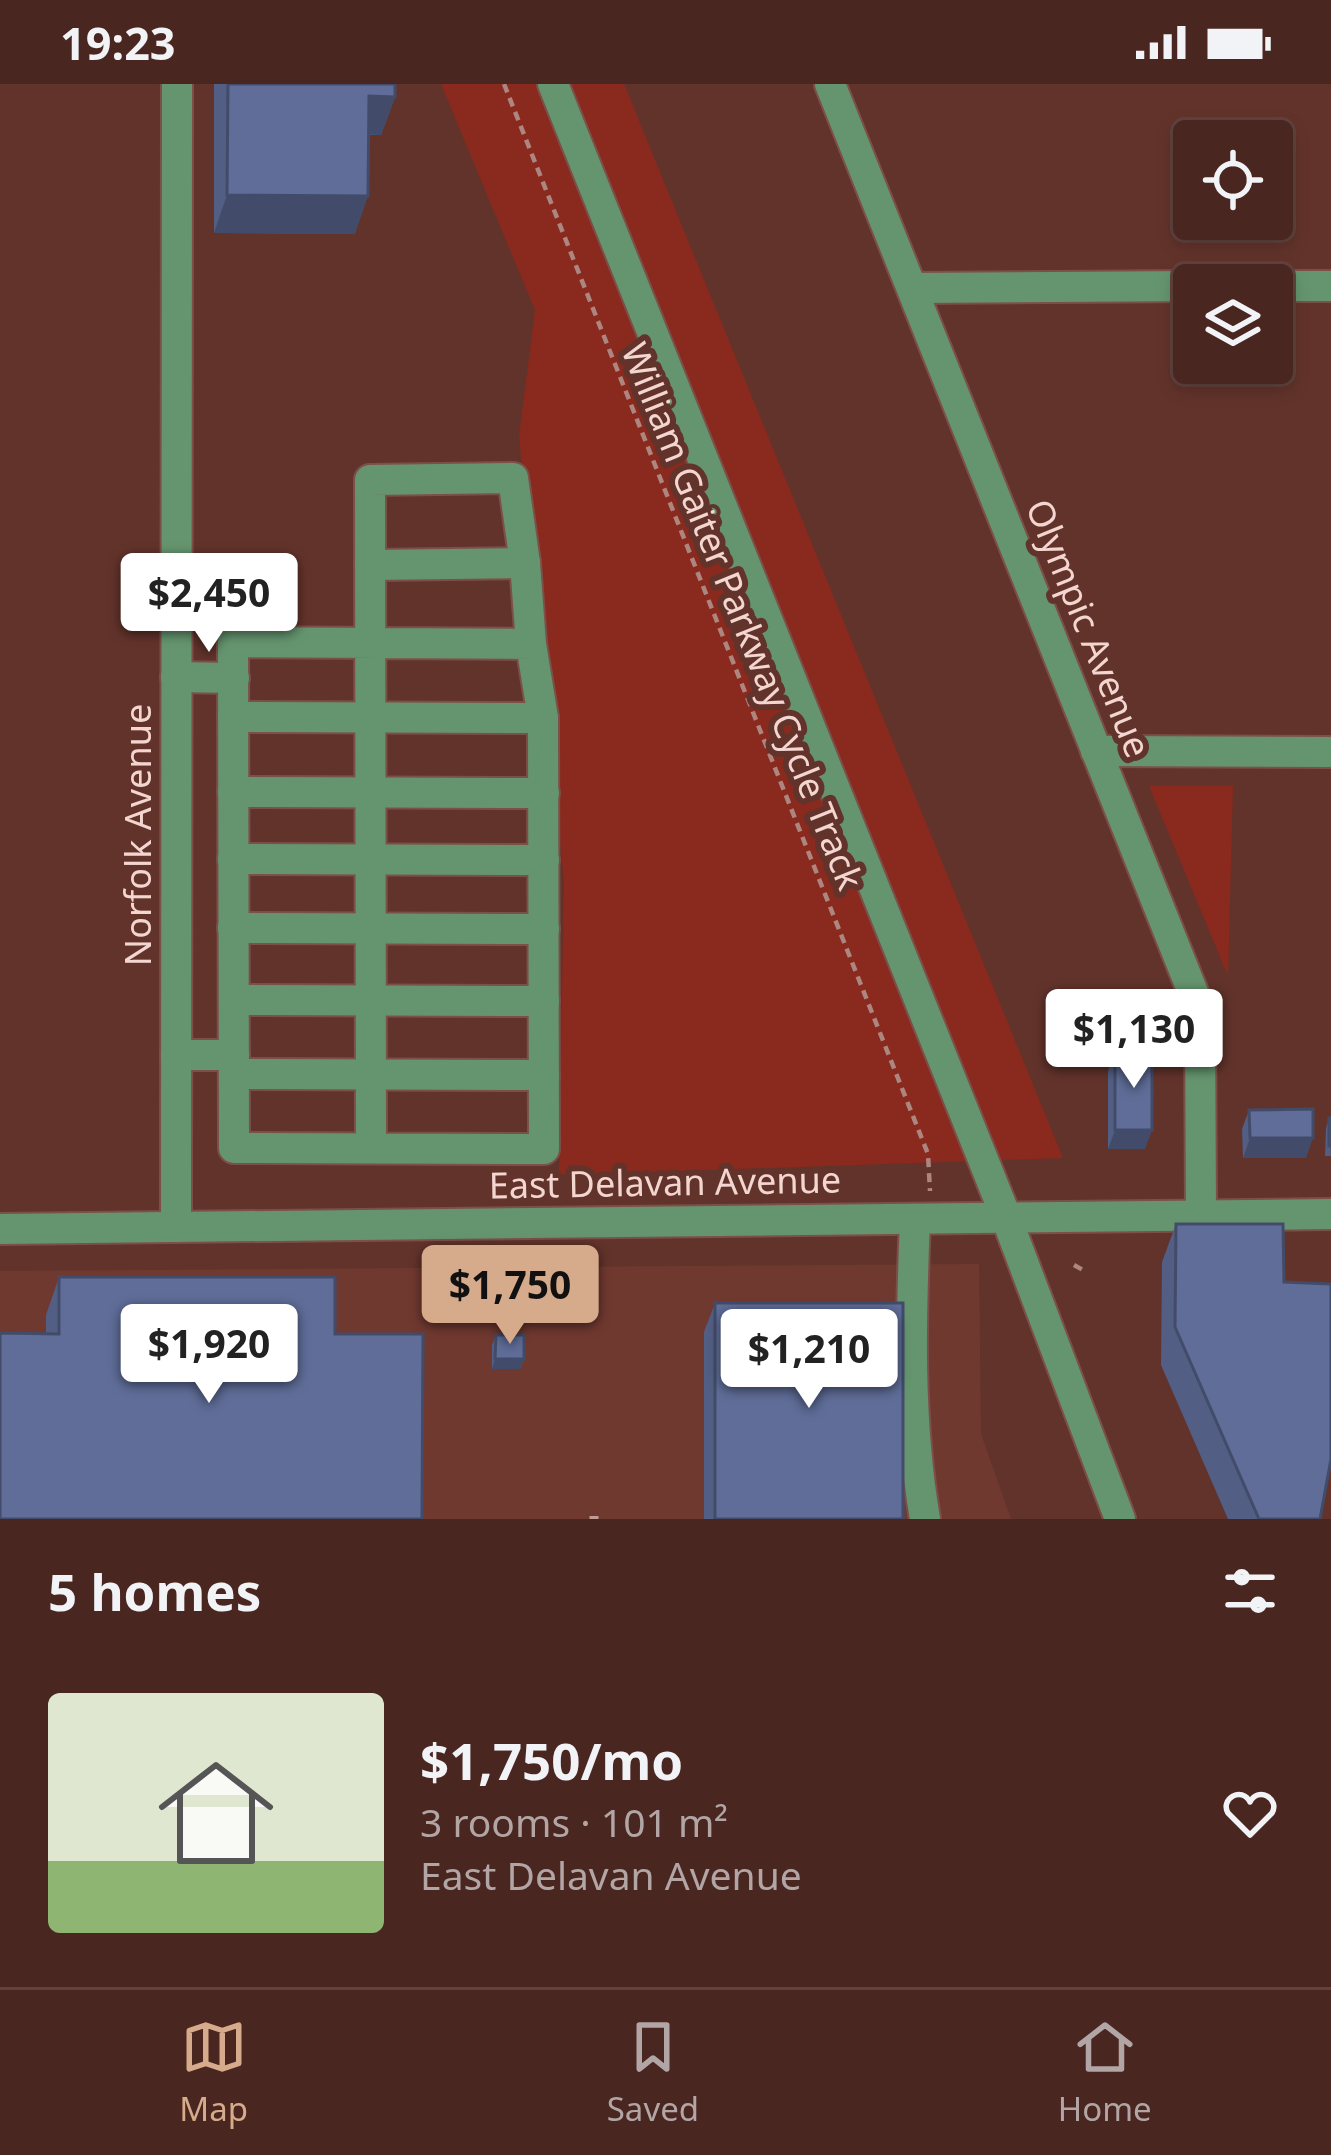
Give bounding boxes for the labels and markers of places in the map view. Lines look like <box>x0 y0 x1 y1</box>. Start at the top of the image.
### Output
pin: $2,450 <box>111 553 307 655</box>
pin: $1,130 <box>1036 989 1232 1091</box>
pin: $1,750 <box>412 1245 608 1347</box>
pin: $1,920 <box>111 1304 307 1406</box>
pin: $1,210 <box>711 1309 907 1411</box>

